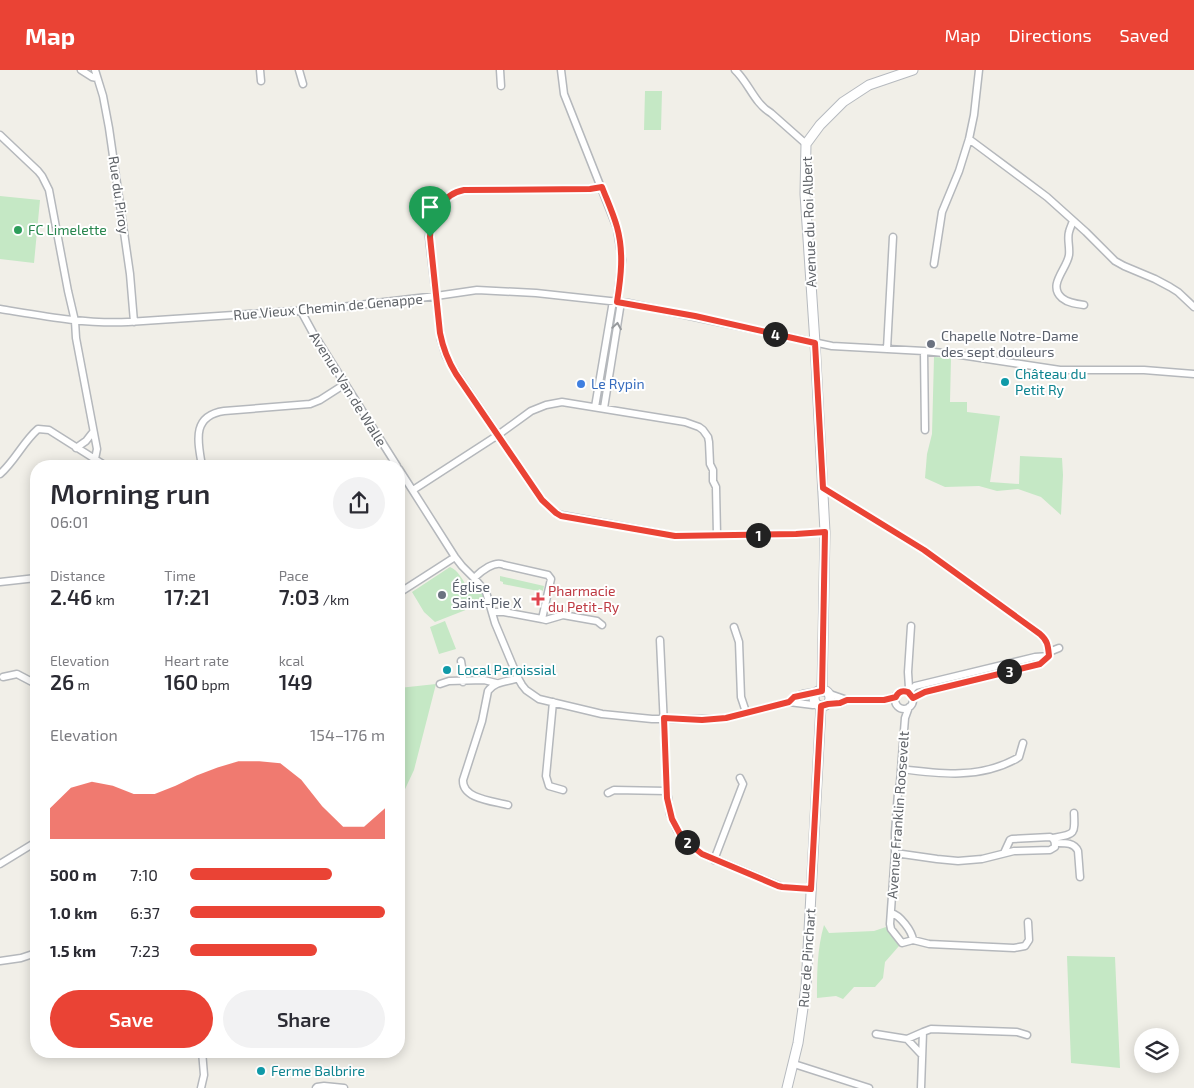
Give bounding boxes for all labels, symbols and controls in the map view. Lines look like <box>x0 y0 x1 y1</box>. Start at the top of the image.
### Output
text: Map <box>25 21 75 50</box>
text: Map <box>944 24 981 46</box>
text: Directions <box>1009 24 1092 46</box>
text: Saved <box>1120 24 1169 46</box>
street label: Rue du Piroy <box>106 155 133 236</box>
street label: Avenue du Roi Albert <box>798 156 819 288</box>
pin <box>409 186 451 237</box>
icon: arrive <box>416 193 444 221</box>
place label: FC Limelette <box>28 221 107 238</box>
marker: FC Limelette <box>12 224 24 236</box>
street label: Rue Vieux Chemin de Genappe <box>233 290 423 323</box>
one-way arrow <box>611 321 622 329</box>
pin: 4 <box>762 322 788 346</box>
text: 4 <box>771 326 780 343</box>
place label: Chapelle Notre-Dame des sept douleurs <box>941 327 1079 360</box>
street label: Avenue Van de Walle <box>306 328 391 449</box>
marker: Chapelle Notre-Dame des sept douleurs <box>925 338 937 350</box>
place label: Château du Petit Ry <box>1015 365 1086 398</box>
place label: Le Rypin <box>591 375 645 392</box>
marker: Château du Petit Ry <box>999 376 1011 388</box>
marker: Le Rypin <box>575 378 587 390</box>
text: Morning run <box>50 476 210 510</box>
button: share <box>333 477 385 529</box>
text: 06:01 <box>50 512 89 531</box>
pin: 1 <box>746 522 770 548</box>
text: 1 <box>755 527 762 544</box>
text: Distance <box>50 567 105 584</box>
text: Time <box>164 567 196 584</box>
text: Pace <box>279 567 309 584</box>
place label: Église Saint-Pie X <box>452 578 522 611</box>
place label: Pharmacie du Petit-Ry <box>548 582 620 615</box>
text: 2.46 <box>50 584 92 609</box>
text: 17:21 <box>164 584 210 609</box>
text: 7:03 <box>279 584 320 609</box>
marker: Église Saint-Pie X <box>436 589 448 601</box>
text: km <box>92 591 115 608</box>
text: /km <box>320 591 349 608</box>
marker: Pharmacie du Petit-Ry <box>532 593 544 605</box>
text: Elevation <box>50 652 109 669</box>
text: Heart rate <box>164 652 229 669</box>
text: kcal <box>279 652 304 669</box>
pin: 3 <box>996 658 1022 684</box>
place label: Local Paroissial <box>457 661 557 678</box>
text: 3 <box>1006 663 1013 680</box>
marker: Local Paroissial <box>441 664 453 676</box>
text: 26 <box>50 669 74 694</box>
text: 160 <box>164 669 198 694</box>
text: 149 <box>279 669 313 694</box>
text: m <box>74 676 90 693</box>
text: bpm <box>198 676 230 693</box>
text: Elevation <box>50 725 118 744</box>
text: 154–176 m <box>310 725 385 744</box>
street label: Avenue Franklin Roosevelt <box>883 731 912 899</box>
pin: 2 <box>674 830 700 854</box>
text: 2 <box>683 834 692 851</box>
text: 500 m <box>50 865 97 884</box>
text: 7:10 <box>130 865 158 884</box>
text: 1.0 km <box>50 903 97 922</box>
text: 6:37 <box>130 903 160 922</box>
street label: Rue de Pinchart <box>795 908 818 1008</box>
text: 1.5 km <box>50 941 96 960</box>
text: 7:23 <box>130 941 160 960</box>
button: Save <box>50 990 213 1048</box>
button: Share <box>223 990 385 1048</box>
map controls <box>1134 1028 1179 1073</box>
button: layers <box>1134 1028 1179 1073</box>
place label: Ferme Balbrire <box>271 1062 365 1079</box>
marker: Ferme Balbrire <box>255 1065 267 1077</box>

